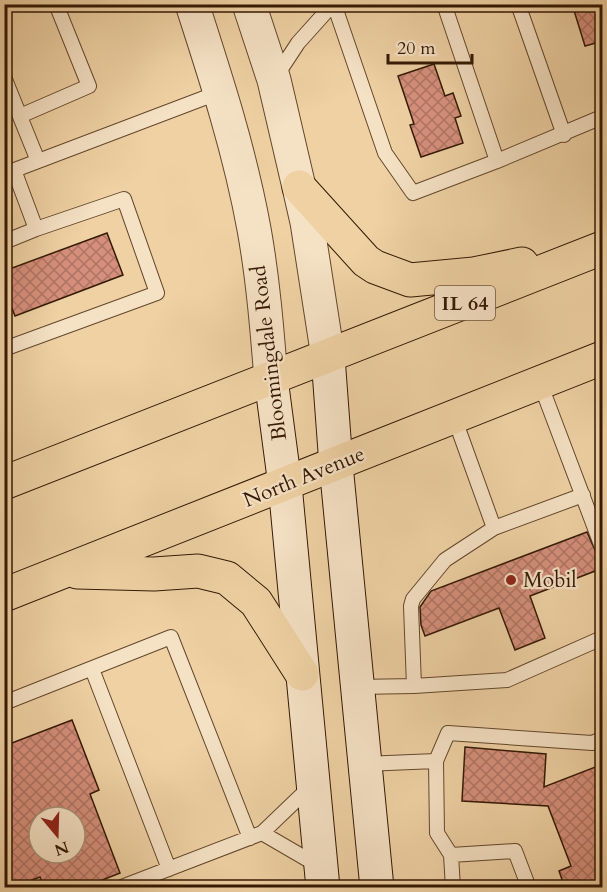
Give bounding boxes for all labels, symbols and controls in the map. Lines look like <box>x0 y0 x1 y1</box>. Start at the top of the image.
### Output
scale bar <box>388 27 472 65</box>
text: 20 m <box>397 36 436 61</box>
street label: Bloomingdale Road <box>244 264 294 442</box>
road number: IL 64 <box>435 286 495 320</box>
street label: North Avenue <box>239 439 369 515</box>
place label: Mobil <box>523 566 577 595</box>
marker: Mobil <box>504 573 518 587</box>
north arrow <box>27 805 87 865</box>
text: N <box>51 836 72 861</box>

